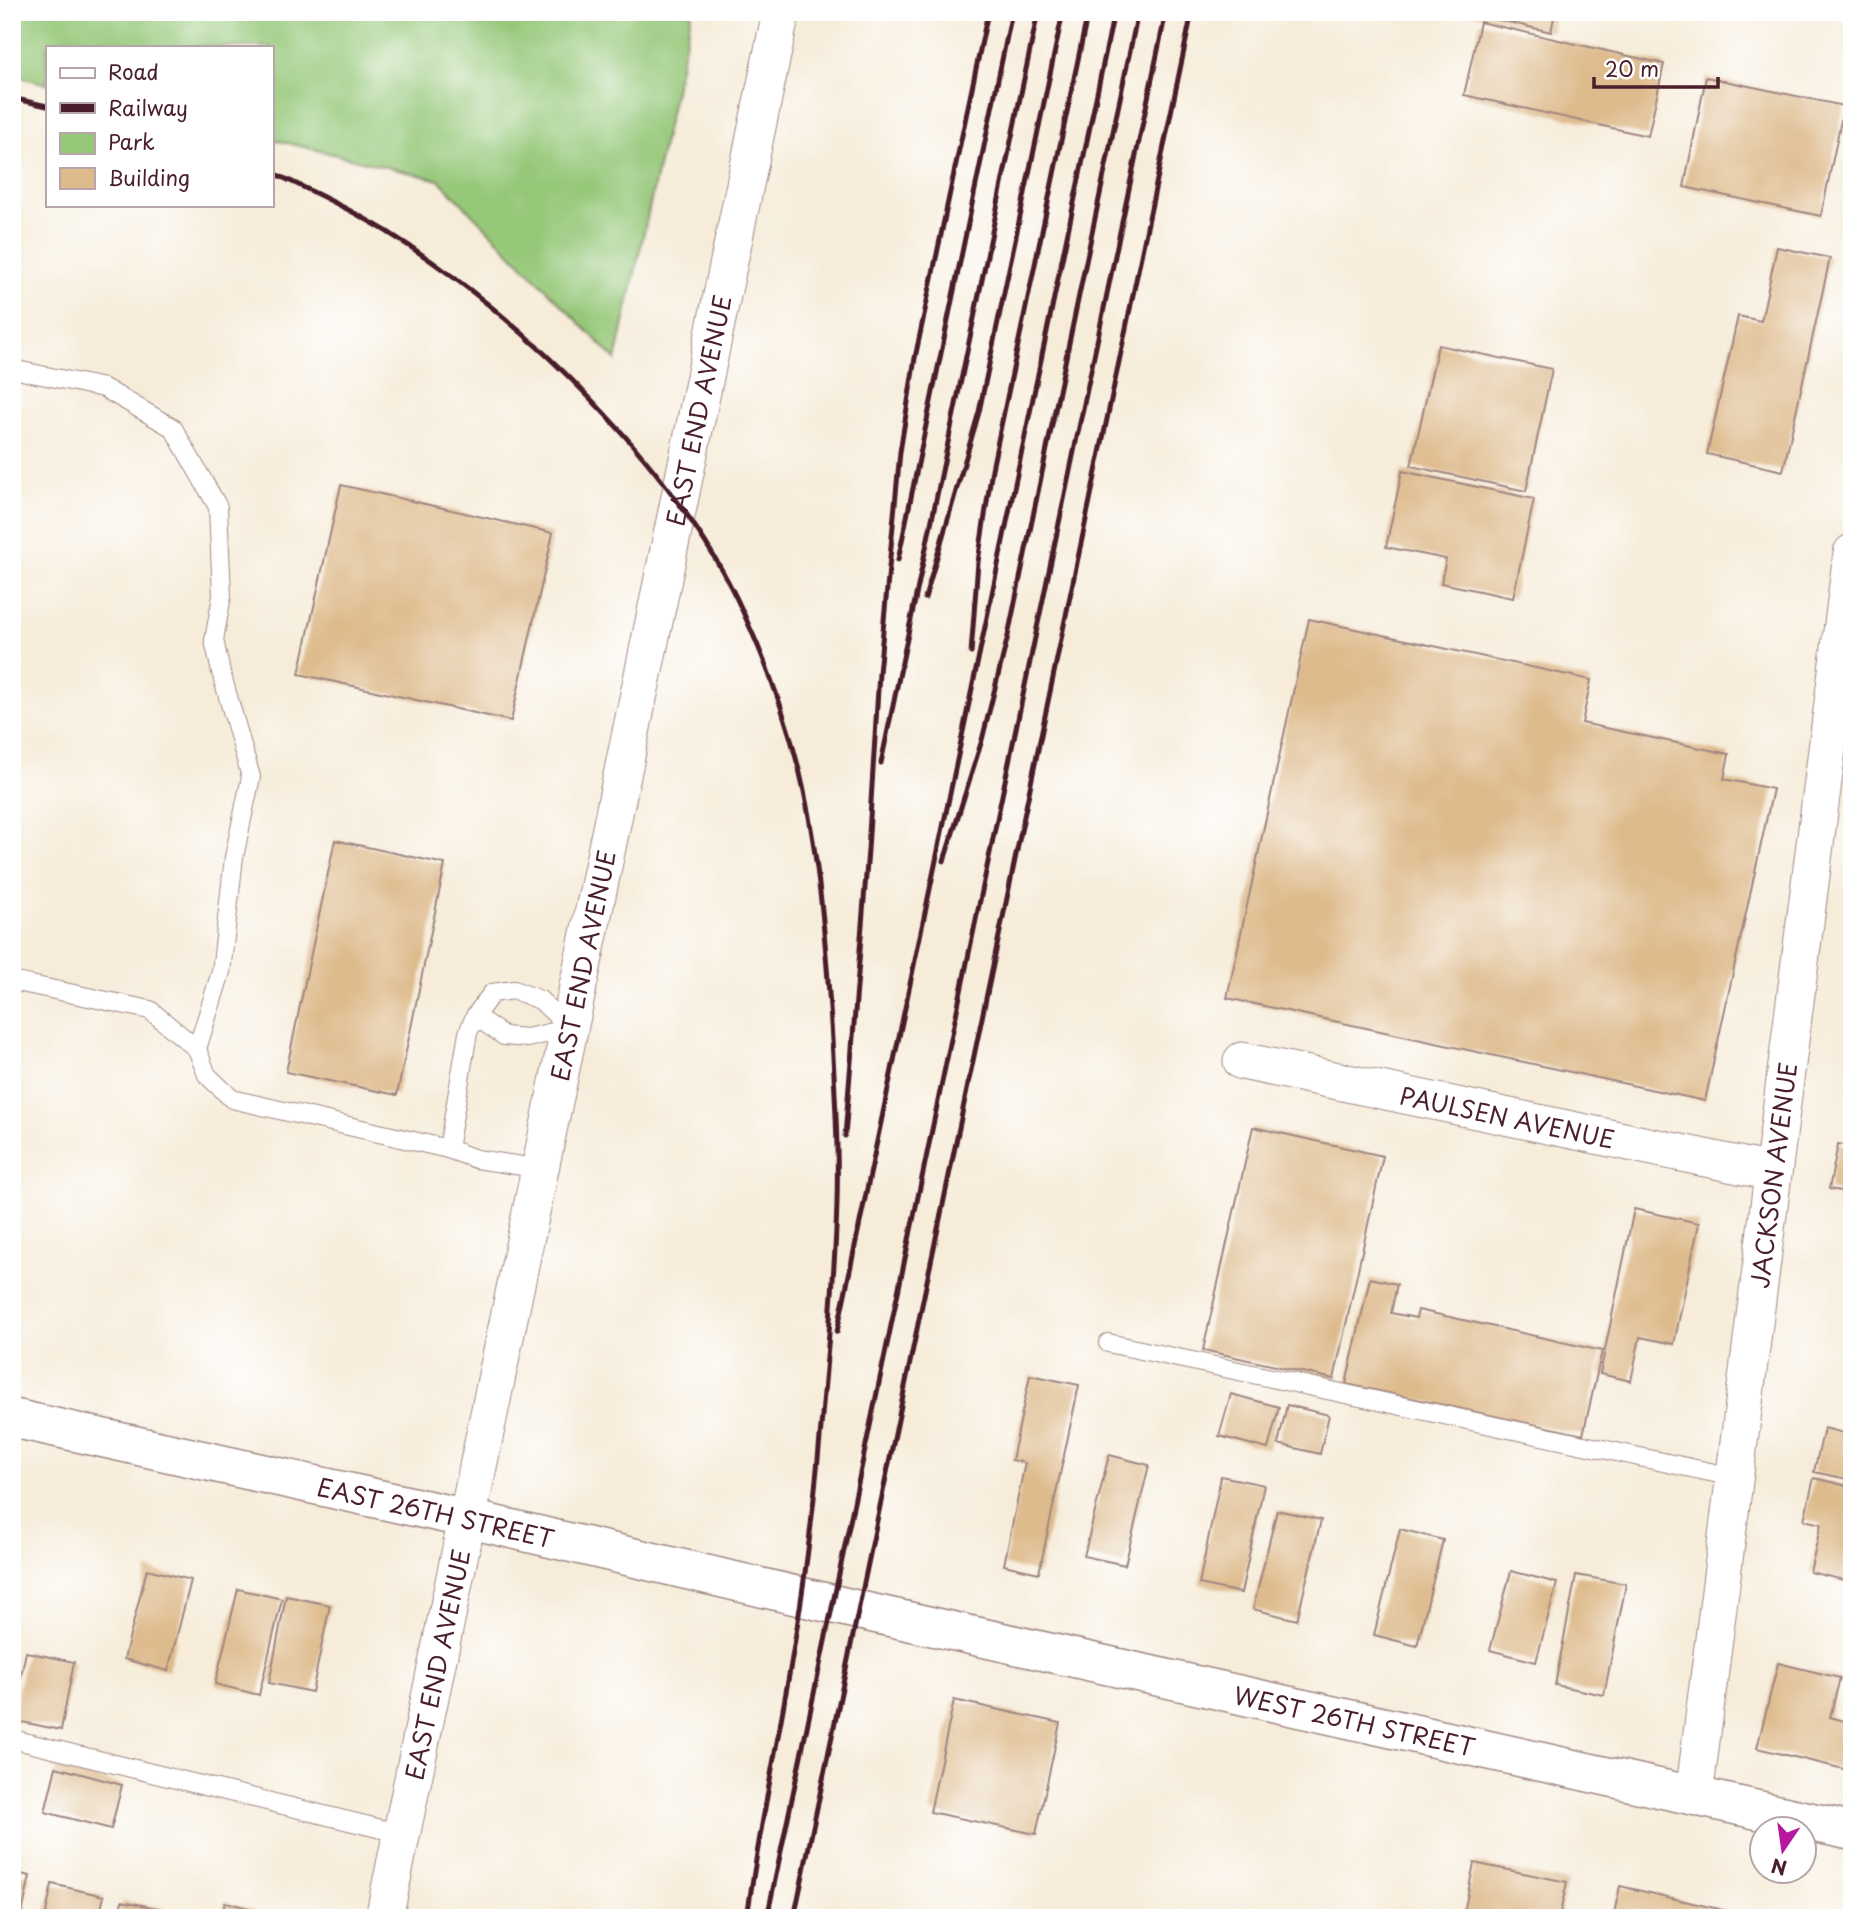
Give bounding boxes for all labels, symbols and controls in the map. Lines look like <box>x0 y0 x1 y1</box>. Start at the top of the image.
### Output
legend <box>46 46 273 206</box>
scale bar <box>1594 46 1719 90</box>
text: 20 m <box>1605 52 1659 84</box>
text: Road <box>108 55 159 87</box>
text: Railway <box>108 91 188 123</box>
text: Park <box>108 125 155 157</box>
text: Building <box>108 161 190 193</box>
street label: EAST END AVENUE <box>656 292 740 529</box>
street label: EAST END AVENUE <box>541 847 624 1084</box>
street label: JACKSON AVENUE <box>1741 1060 1805 1290</box>
street label: PAULSEN AVENUE <box>1397 1077 1618 1157</box>
street label: EAST 26TH STREET <box>314 1468 558 1556</box>
street label: EAST END AVENUE <box>395 1546 478 1783</box>
street label: WEST 26TH STREET <box>1230 1676 1479 1765</box>
north arrow <box>1748 1814 1818 1884</box>
text: N <box>1768 1852 1789 1883</box>

